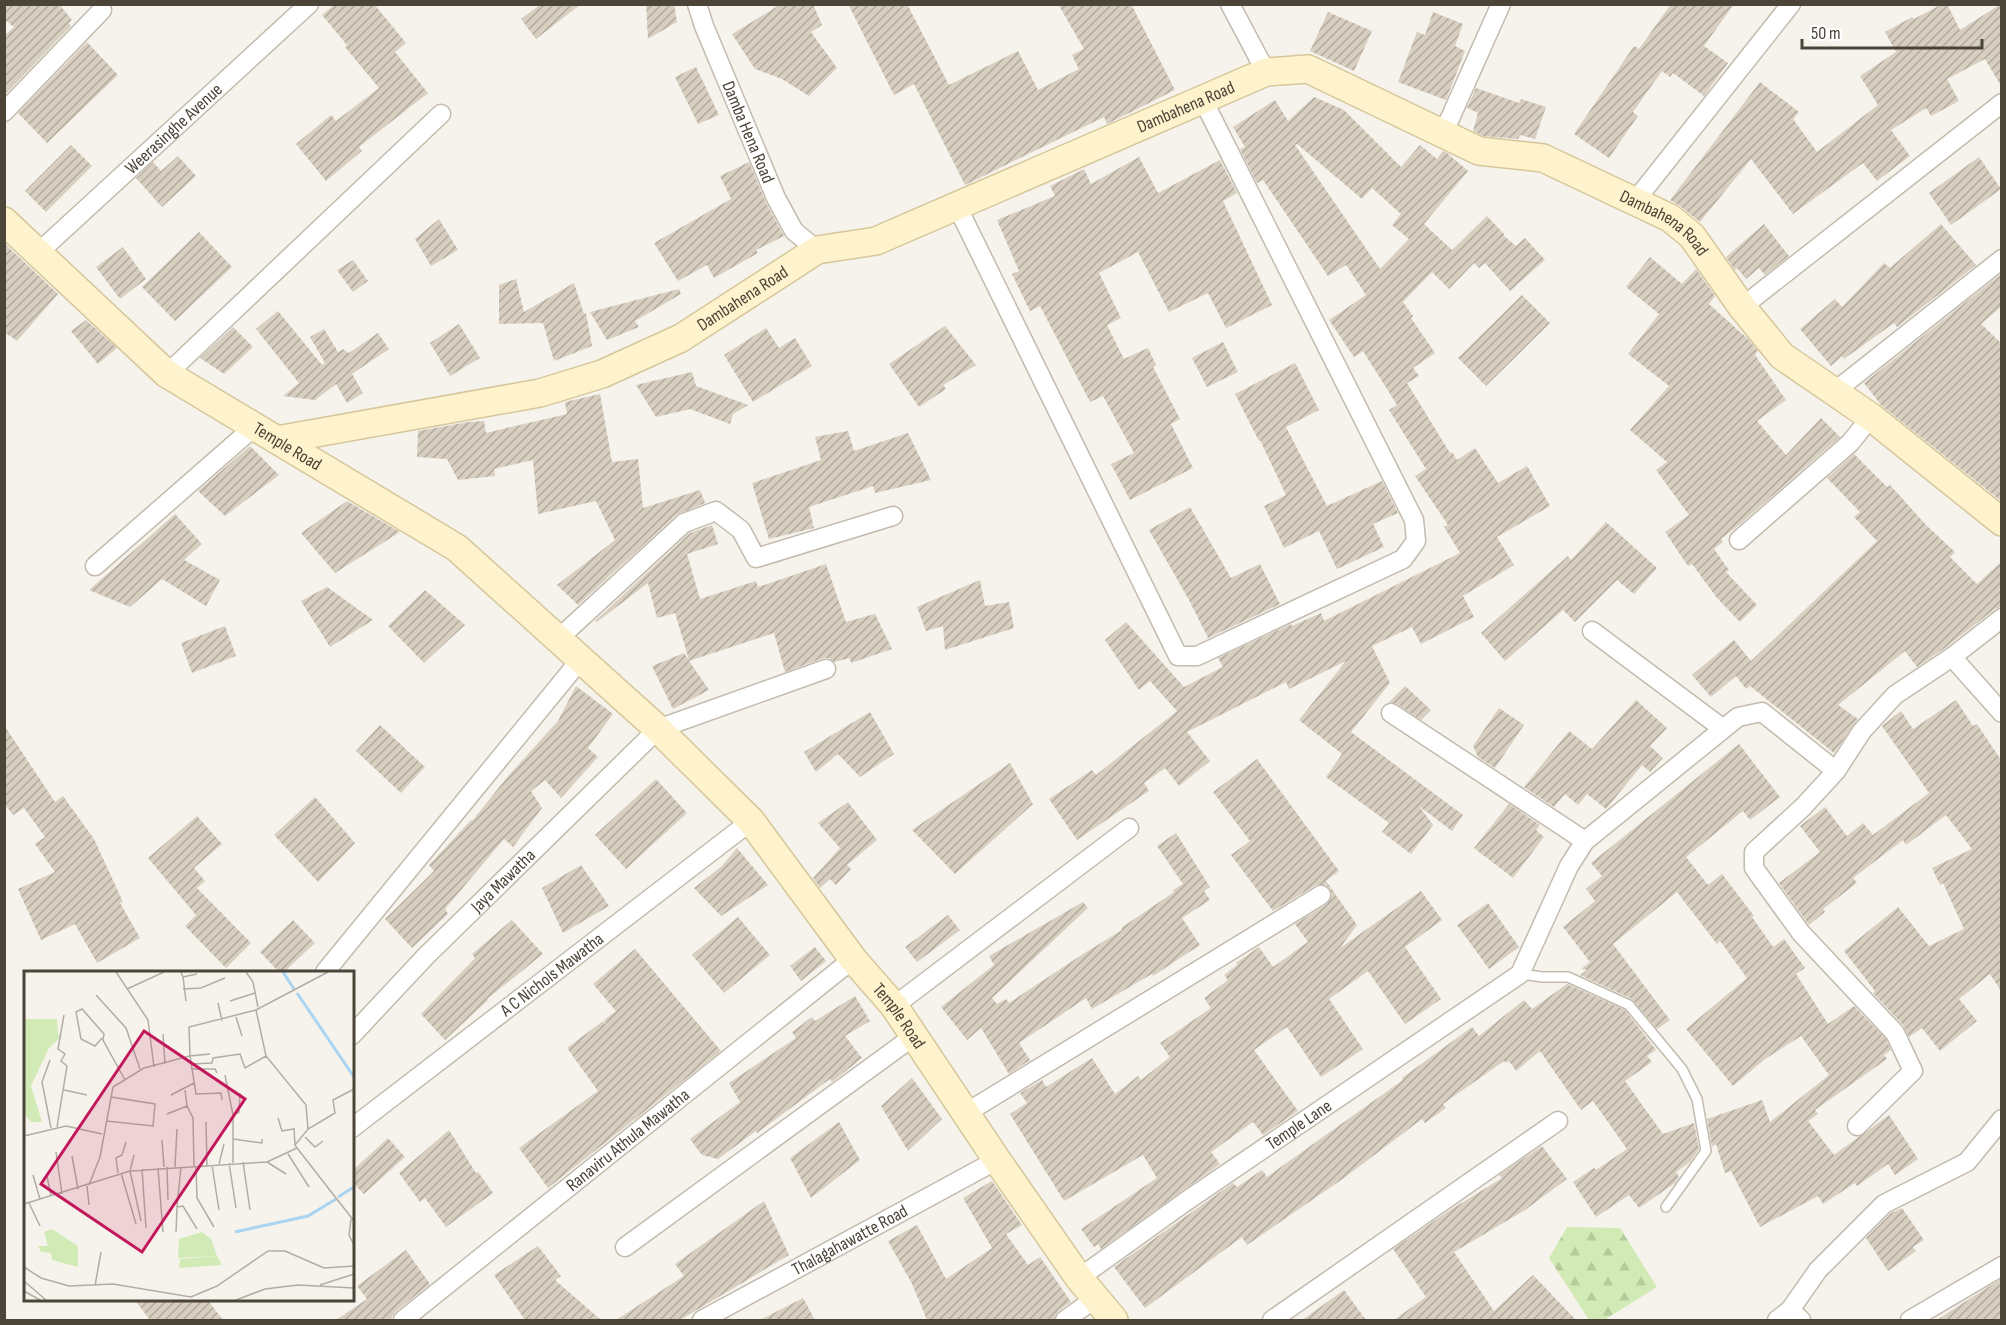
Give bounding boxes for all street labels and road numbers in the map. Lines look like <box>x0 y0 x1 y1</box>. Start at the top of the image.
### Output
street label: Dambahena Road <box>1134 77 1238 138</box>
street label: Damba Hena Road <box>717 78 779 186</box>
street label: Weerasinghe Avenue <box>121 79 227 179</box>
street label: Dambahena Road <box>1616 186 1713 260</box>
street label: Dambahena Road <box>693 262 792 336</box>
street label: Temple Road <box>249 418 325 475</box>
street label: Jaya Mawatha <box>466 845 540 918</box>
street label: A C Nichols Mawatha <box>496 928 608 1022</box>
street label: Temple Road <box>868 979 930 1053</box>
street label: Ranaviru Athula Mawatha <box>562 1084 694 1196</box>
street label: Temple Lane <box>1262 1095 1336 1155</box>
street label: Thalagahawatte Road <box>788 1201 911 1280</box>

